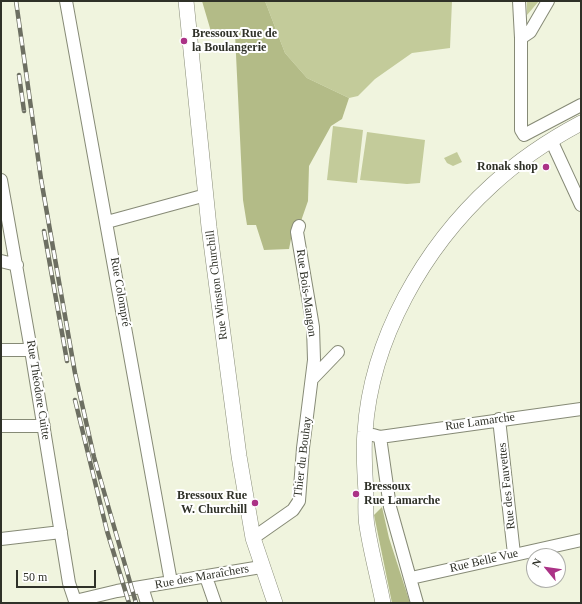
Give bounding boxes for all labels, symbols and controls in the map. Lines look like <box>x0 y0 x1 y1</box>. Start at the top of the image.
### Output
place label: Bressoux Rue de la Boulangerie <box>192 27 277 55</box>
marker: Bressoux Rue de la Boulangerie <box>179 36 189 46</box>
place label: Ronak shop <box>477 160 538 174</box>
marker: Ronak shop <box>541 162 551 172</box>
street label: Rue Winston Churchill <box>203 229 231 341</box>
street label: Rue Bois-Mangon <box>293 248 319 338</box>
street label: Rue Colompré <box>107 256 133 328</box>
street label: Rue Théodore Cuitte <box>23 339 53 441</box>
street label: Rue Lamarche <box>444 410 516 434</box>
street label: Thier du Bouhay <box>291 416 315 498</box>
street label: Rue des Fauvettes <box>495 442 519 530</box>
place label: Bressoux Rue Lamarche <box>364 480 440 508</box>
place label: Bressoux Rue W. Churchill <box>177 489 247 517</box>
marker: Bressoux Rue Lamarche <box>351 489 361 499</box>
marker: Bressoux Rue W. Churchill <box>250 498 260 508</box>
street label: Rue Belle Vue <box>448 546 520 576</box>
north arrow <box>526 548 566 588</box>
text: N <box>529 556 544 569</box>
scale bar <box>18 562 98 588</box>
street label: Rue des Maraîchers <box>154 562 250 592</box>
text: 50 m <box>23 570 47 584</box>

